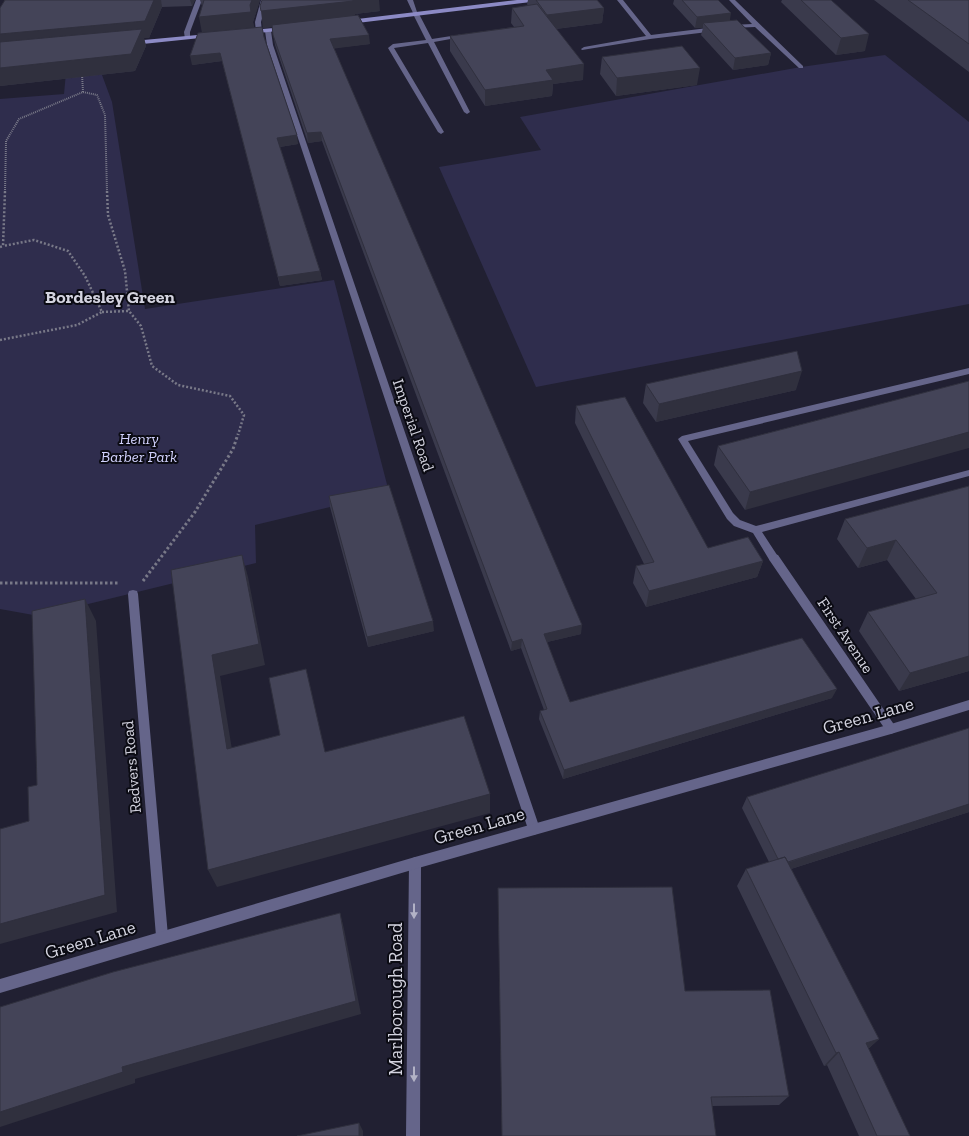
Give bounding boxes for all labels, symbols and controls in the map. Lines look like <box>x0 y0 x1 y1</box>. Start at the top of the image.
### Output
district label: Bordesley Green <box>45 286 175 308</box>
street label: Imperial Road <box>389 376 438 474</box>
park label: Henry Barber Park <box>101 429 177 466</box>
street label: First Avenue <box>813 594 878 677</box>
street label: Green Lane <box>820 692 916 739</box>
street label: Redvers Road <box>118 720 145 814</box>
street label: Green Lane <box>431 802 527 849</box>
one-way arrow <box>410 904 418 920</box>
street label: Green Lane <box>42 915 138 964</box>
street label: Marlborough Road <box>384 922 407 1075</box>
one-way arrow <box>410 1066 418 1082</box>

